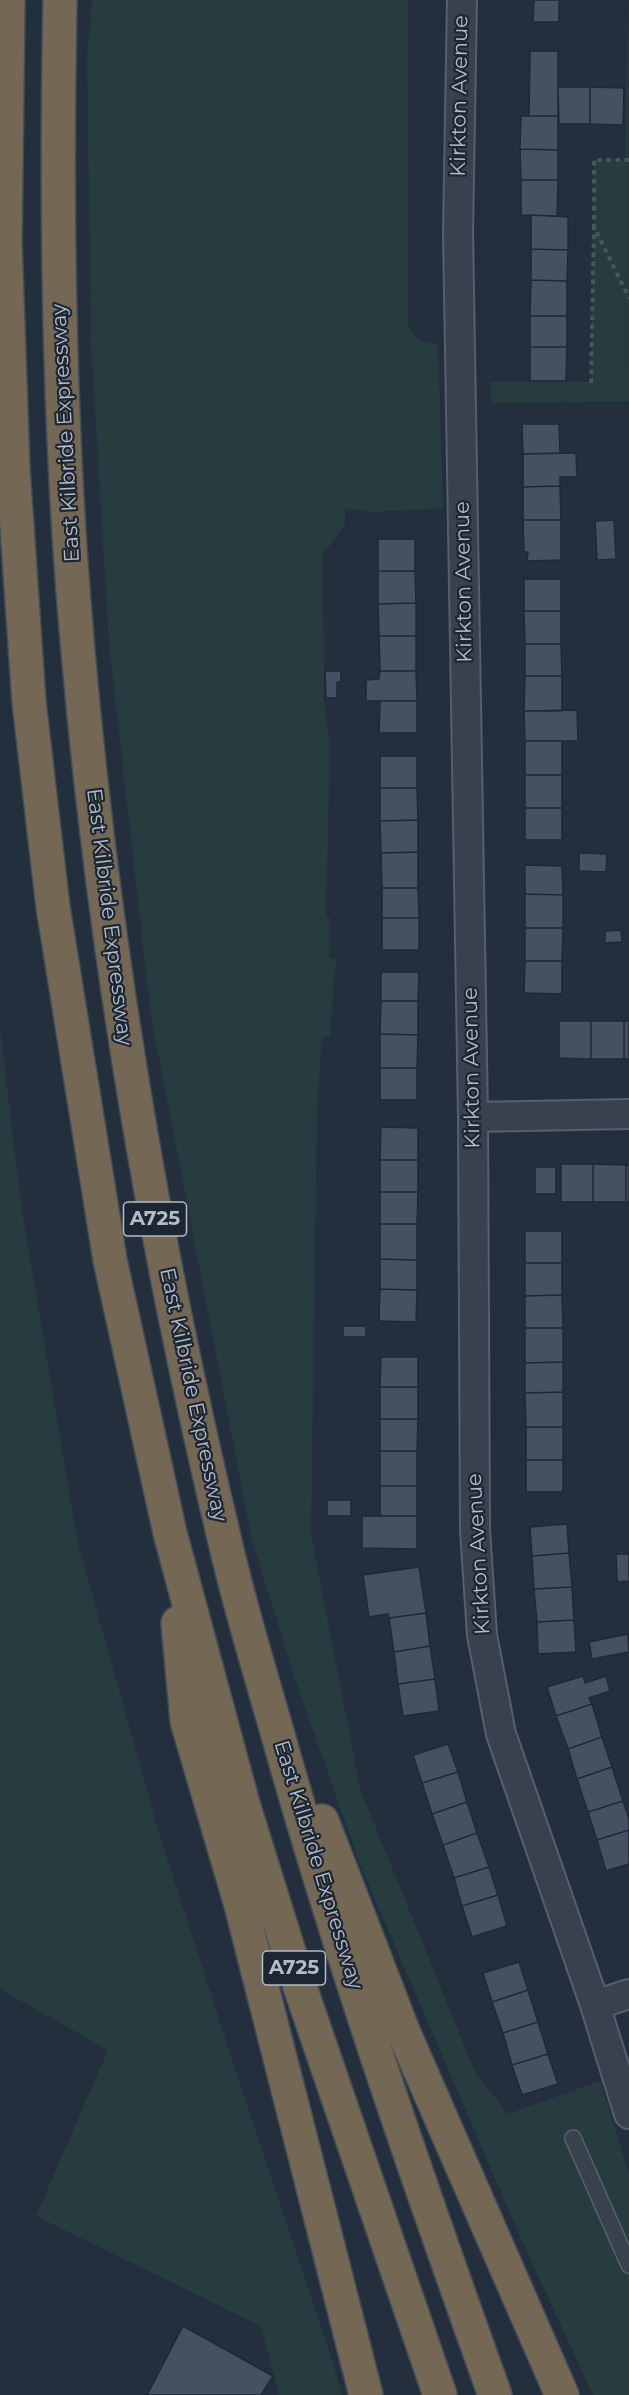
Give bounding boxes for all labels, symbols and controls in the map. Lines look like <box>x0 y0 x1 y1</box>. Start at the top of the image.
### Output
street label: Kirkton Avenue <box>446 15 474 177</box>
street label: East Kilbride Expressway <box>47 303 85 563</box>
street label: Kirkton Avenue <box>450 501 478 663</box>
street label: East Kilbride Expressway <box>81 787 137 1047</box>
street label: Kirkton Avenue <box>458 987 486 1149</box>
road number: A725 <box>124 1202 186 1236</box>
street label: East Kilbride Expressway <box>154 1266 232 1524</box>
street label: Kirkton Avenue <box>462 1473 496 1635</box>
street label: East Kilbride Expressway <box>268 1737 368 1993</box>
road number: A725 <box>262 1951 326 1985</box>

